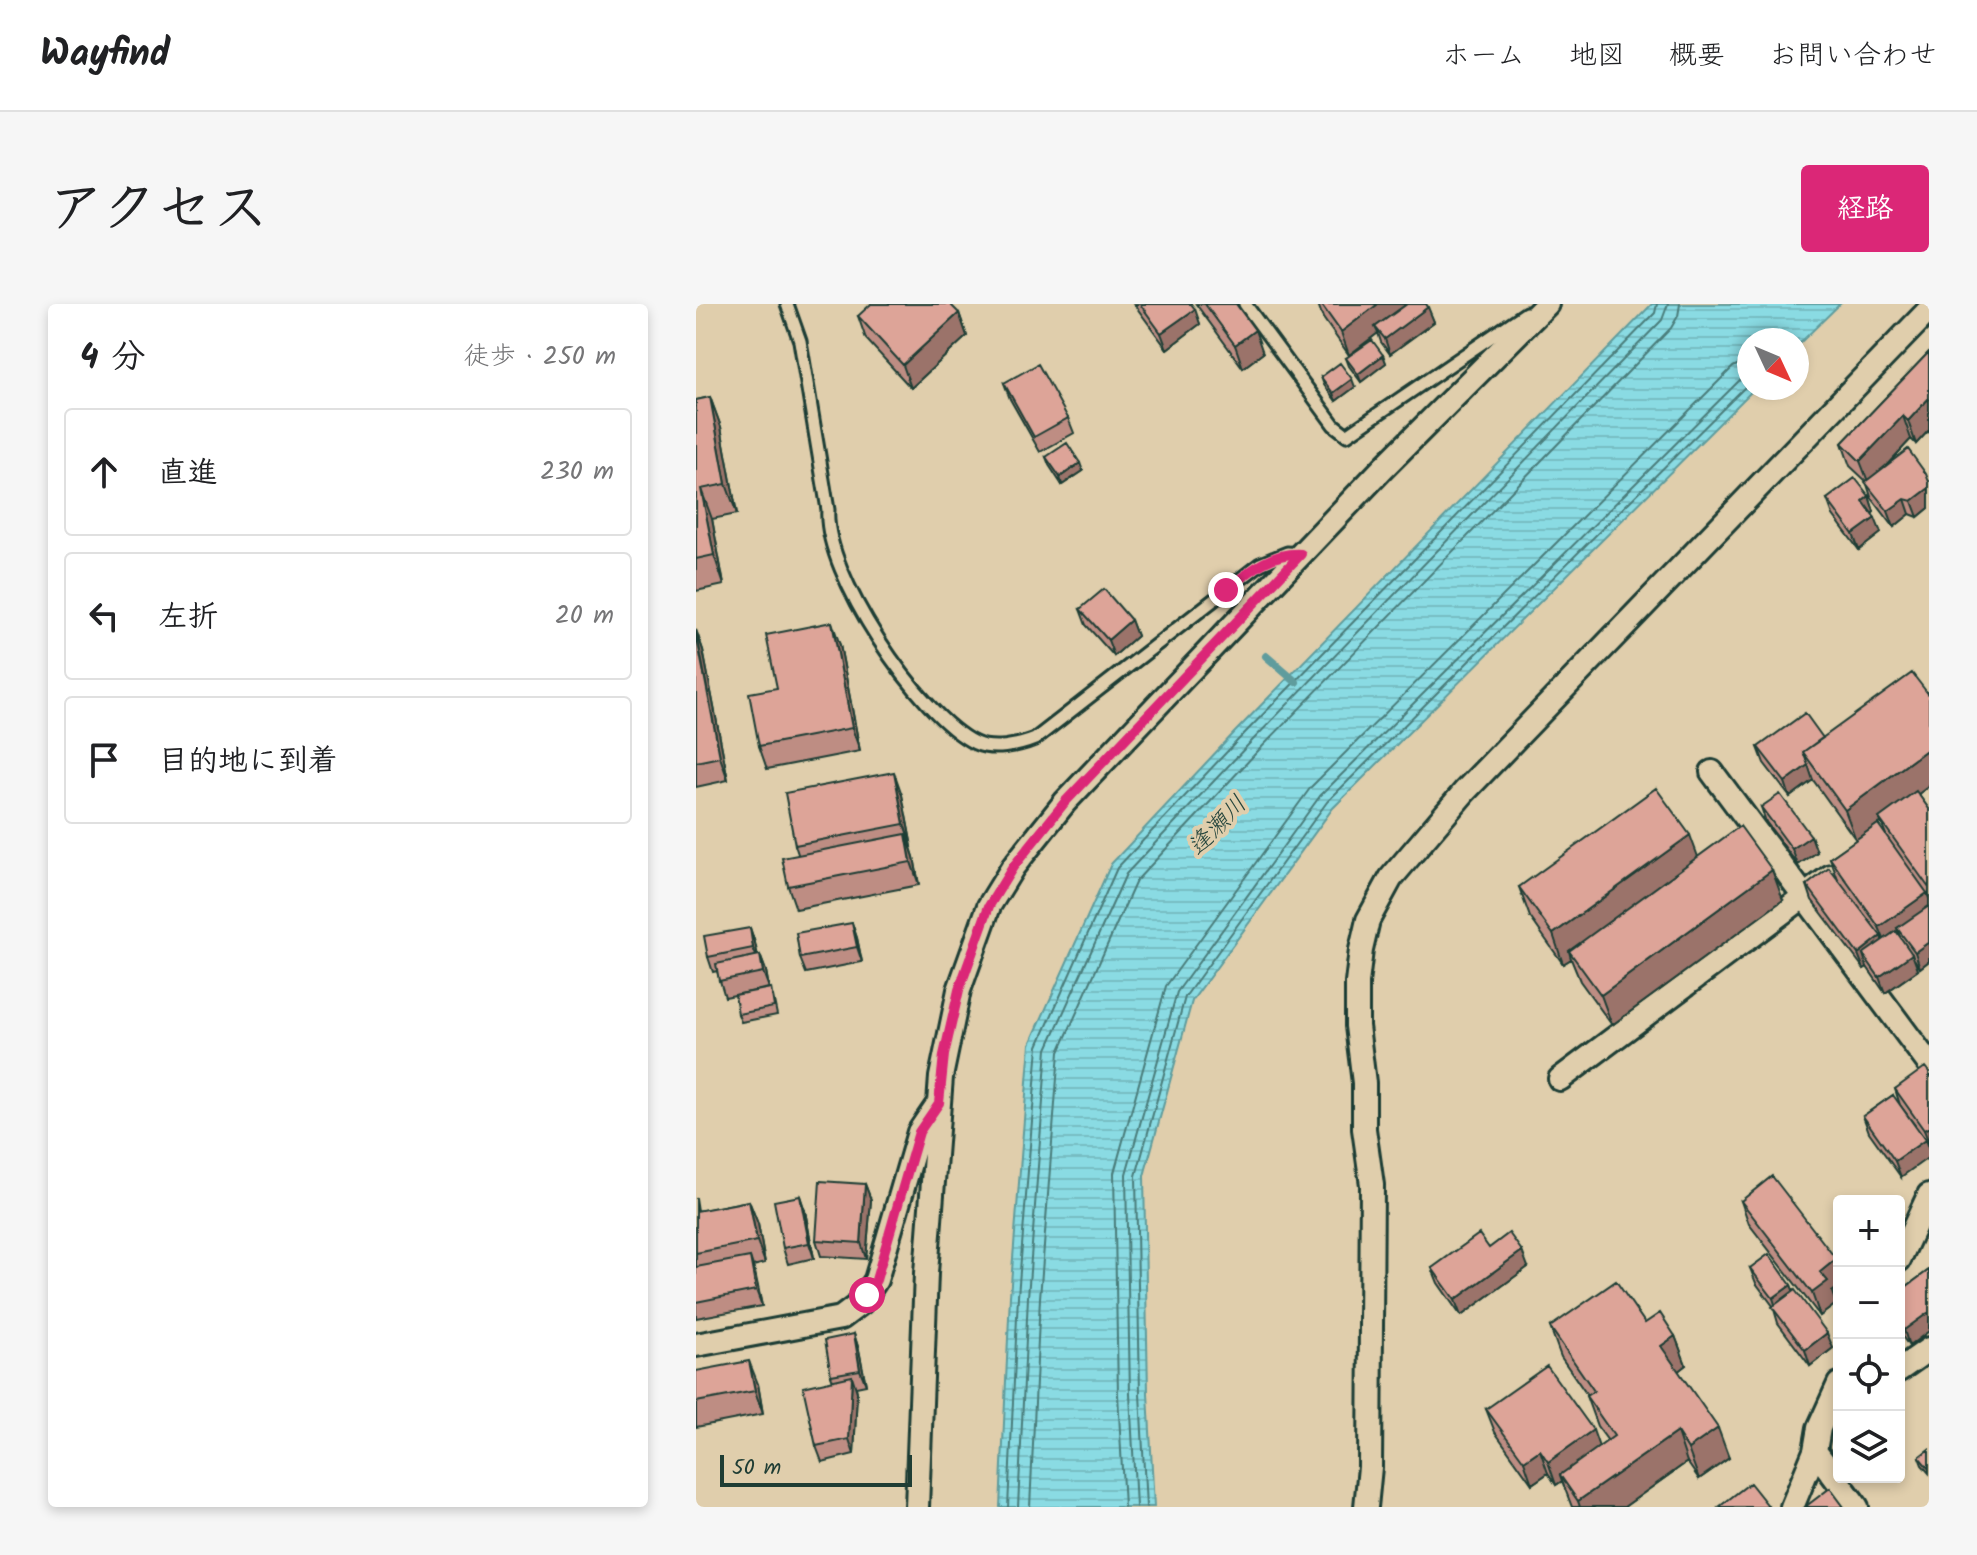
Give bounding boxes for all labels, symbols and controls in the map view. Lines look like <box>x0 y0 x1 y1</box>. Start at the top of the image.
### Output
text: Wayfind <box>40 25 170 85</box>
text: ホーム <box>1442 34 1525 79</box>
text: 地図 <box>1569 34 1625 79</box>
text: 概要 <box>1669 34 1725 79</box>
text: お問い合わせ <box>1769 34 1937 79</box>
button: 経路 <box>1801 165 1929 252</box>
text: アクセス <box>48 166 269 256</box>
north arrow <box>1737 328 1809 400</box>
text: 4 分 <box>80 331 146 385</box>
text: 徒歩 · 250 m <box>464 336 616 378</box>
icon: ahead <box>82 450 126 494</box>
text: 直進 <box>158 450 218 498</box>
text: 230 m <box>540 451 614 493</box>
route end <box>1208 572 1244 608</box>
icon: left <box>82 594 126 638</box>
text: 左折 <box>158 594 218 642</box>
text: 20 m <box>555 595 614 637</box>
icon: arrive <box>82 738 126 782</box>
text: 目的地に到着 <box>158 738 338 786</box>
water label: 逢瀬川 <box>1179 787 1257 865</box>
map controls <box>1833 1195 1905 1483</box>
button: + <box>1833 1195 1905 1267</box>
button: − <box>1833 1267 1905 1339</box>
route start <box>849 1277 885 1313</box>
button: locate <box>1833 1339 1905 1411</box>
button: layers <box>1833 1411 1905 1483</box>
scale bar <box>720 1451 912 1487</box>
text: 50 m <box>732 1451 781 1486</box>

